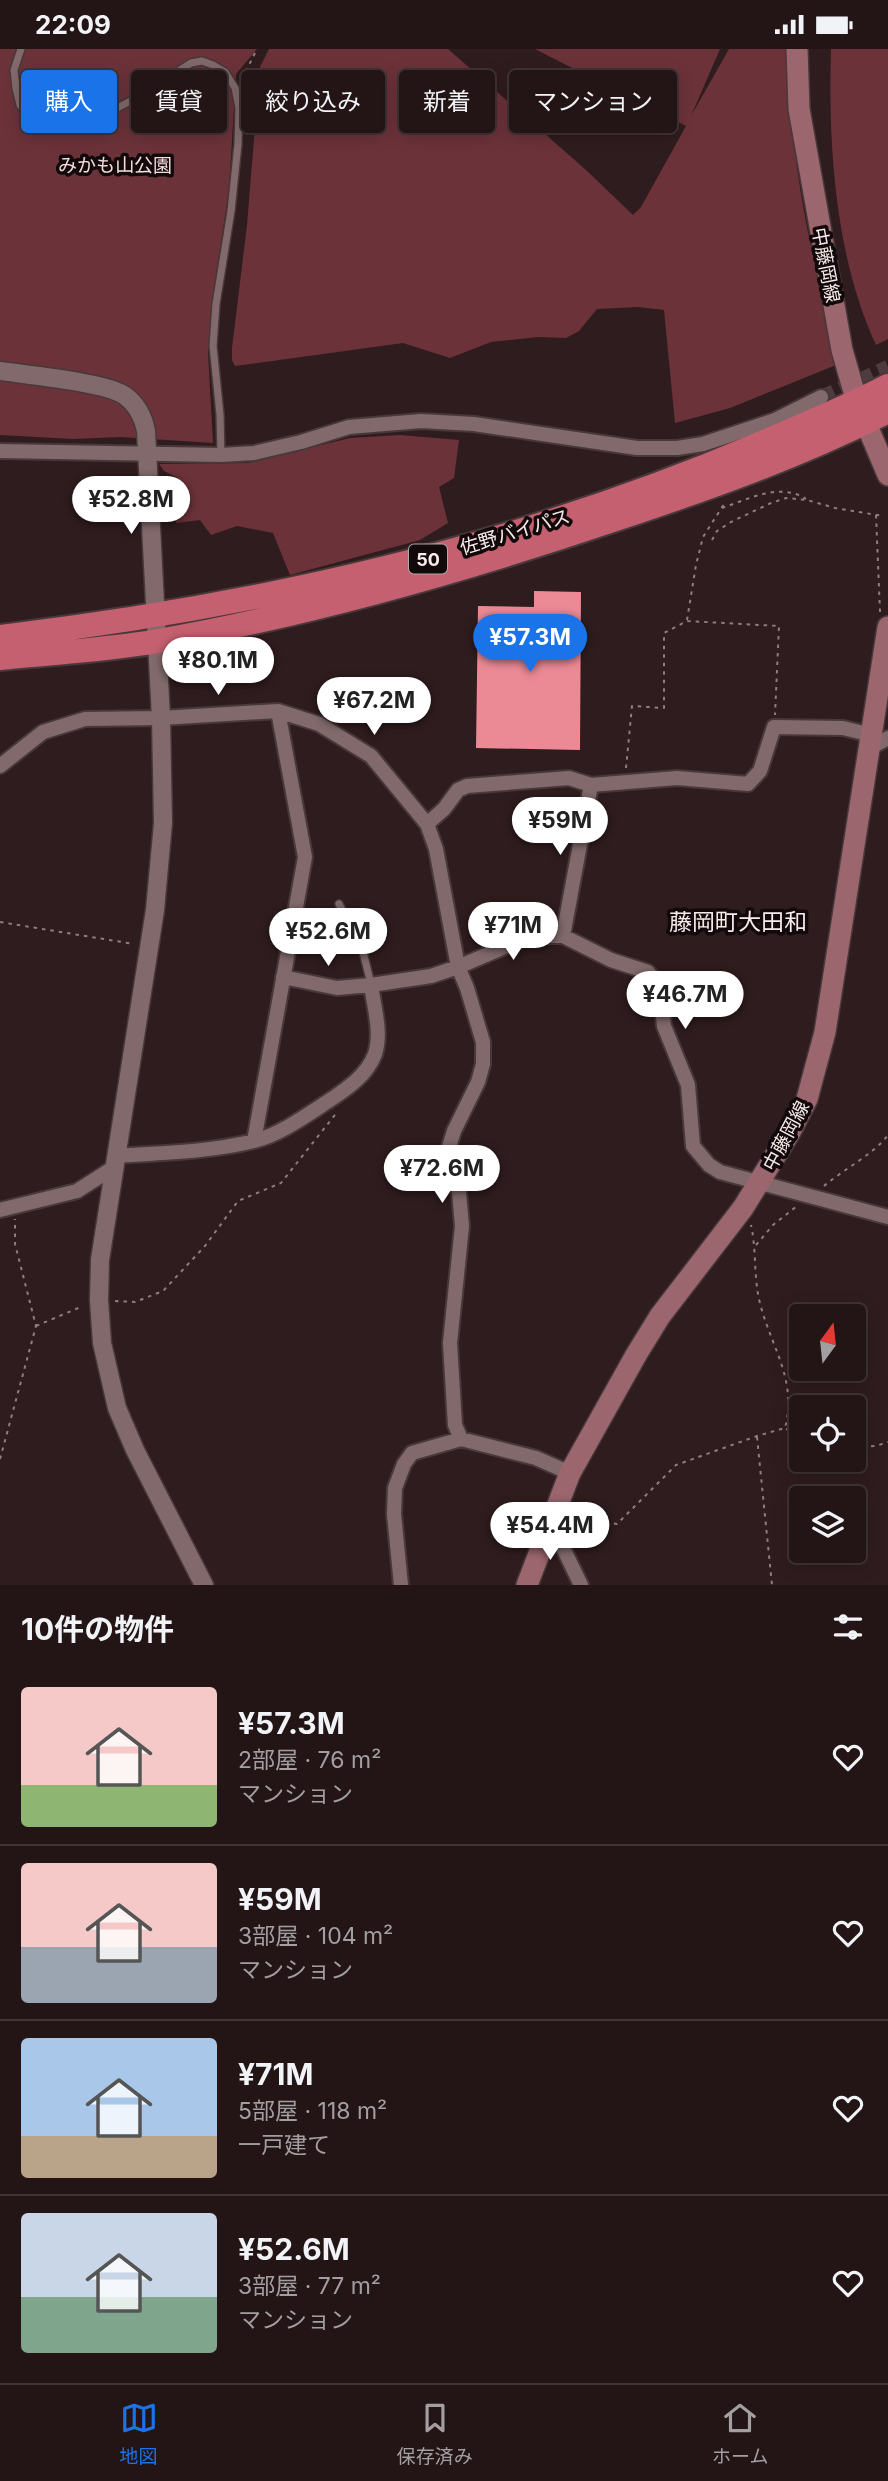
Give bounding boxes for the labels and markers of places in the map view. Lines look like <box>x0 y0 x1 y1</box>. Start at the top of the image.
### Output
pin: ¥52.8M <box>74 477 188 536</box>
pin: ¥57.3M <box>473 615 587 674</box>
pin: ¥80.1M <box>161 637 275 697</box>
pin: ¥67.2M <box>317 677 431 737</box>
pin: ¥59M <box>519 797 601 857</box>
pin: ¥71M <box>472 902 554 962</box>
pin: ¥52.6M <box>271 909 385 968</box>
pin: ¥46.7M <box>628 971 742 1031</box>
pin: ¥72.6M <box>385 1145 499 1205</box>
pin: ¥54.4M <box>493 1503 607 1562</box>

